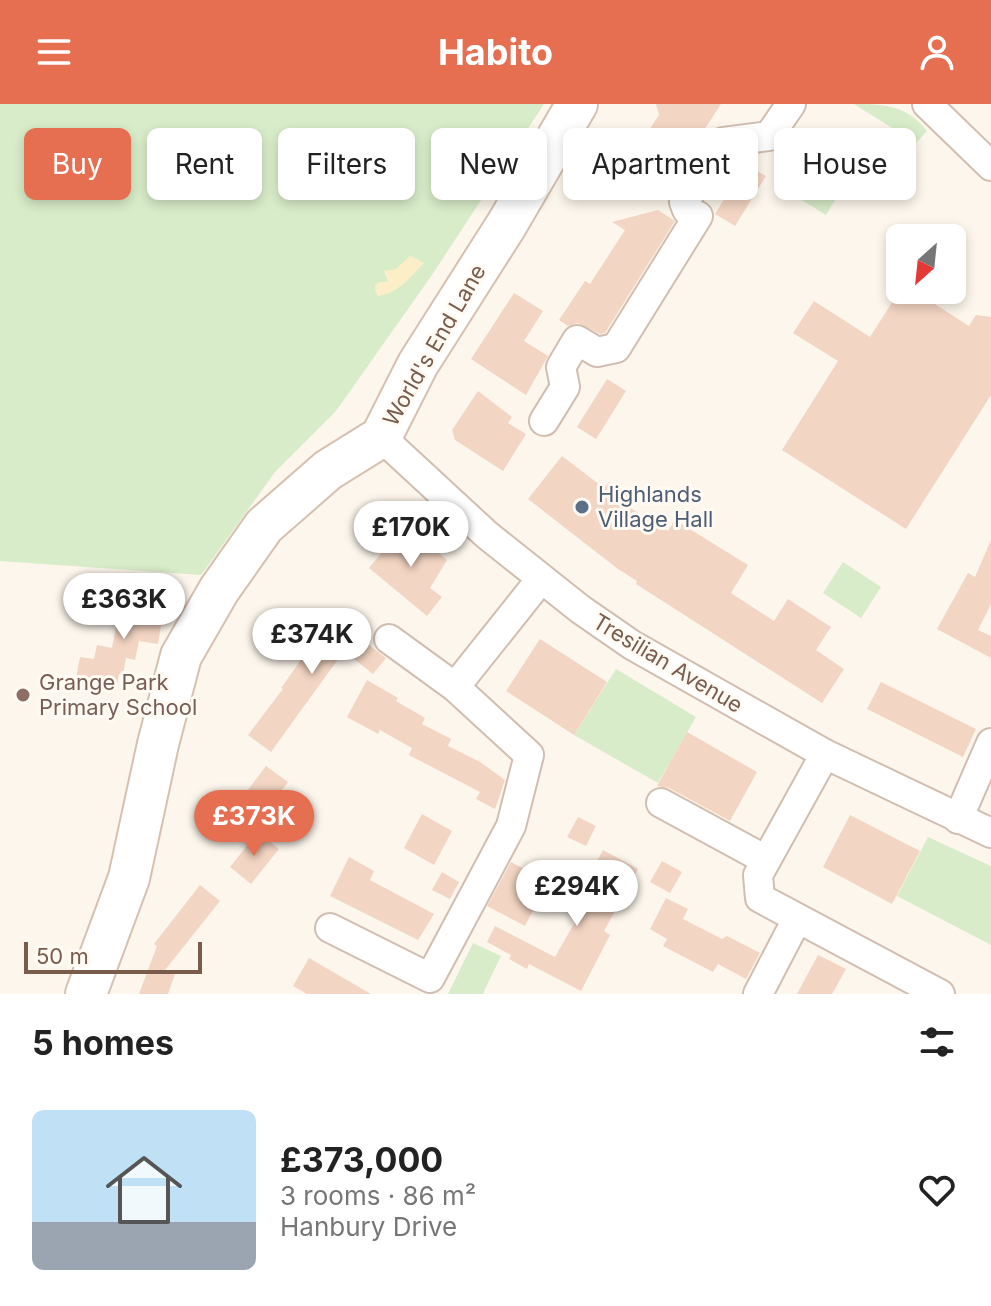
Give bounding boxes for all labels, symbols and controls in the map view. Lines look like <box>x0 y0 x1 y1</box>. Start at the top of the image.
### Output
icon: menu <box>32 30 76 74</box>
text: Habito <box>438 30 553 74</box>
icon: person <box>915 30 959 74</box>
chip: Buy <box>24 128 131 200</box>
chip: Rent <box>147 128 262 200</box>
chip: Filters <box>278 128 415 200</box>
chip: New <box>431 128 547 200</box>
chip: Apartment <box>563 128 758 200</box>
chip: House <box>774 128 916 200</box>
north arrow <box>886 224 966 304</box>
map controls <box>886 224 966 304</box>
street label: World's End Lane <box>377 260 491 430</box>
place label: Highlands Village Hall <box>598 481 713 532</box>
marker: Highlands Village Hall <box>573 498 591 516</box>
pin: £170K <box>355 501 467 569</box>
text: £170K <box>372 511 450 542</box>
pin: £363K <box>68 573 180 641</box>
text: £363K <box>81 583 167 614</box>
pin: £374K <box>256 608 368 676</box>
street label: Tresilian Avenue <box>588 608 748 718</box>
text: £374K <box>270 618 354 649</box>
place label: Grange Park Primary School <box>39 669 197 720</box>
marker: Grange Park Primary School <box>14 686 32 704</box>
pin: £373K <box>198 790 310 858</box>
text: £373K <box>212 800 296 831</box>
pin: £294K <box>521 860 633 928</box>
text: £294K <box>534 870 620 901</box>
scale bar <box>24 938 202 974</box>
text: 50 m <box>36 943 89 969</box>
icon: filters <box>915 1020 959 1064</box>
text: 5 homes <box>32 1022 174 1063</box>
text: £373,000 <box>280 1139 443 1180</box>
icon: home <box>96 1142 192 1238</box>
icon: heart <box>915 1168 959 1212</box>
text: 3 rooms · 86 m² <box>280 1180 476 1211</box>
text: Hanbury Drive <box>280 1211 457 1242</box>

